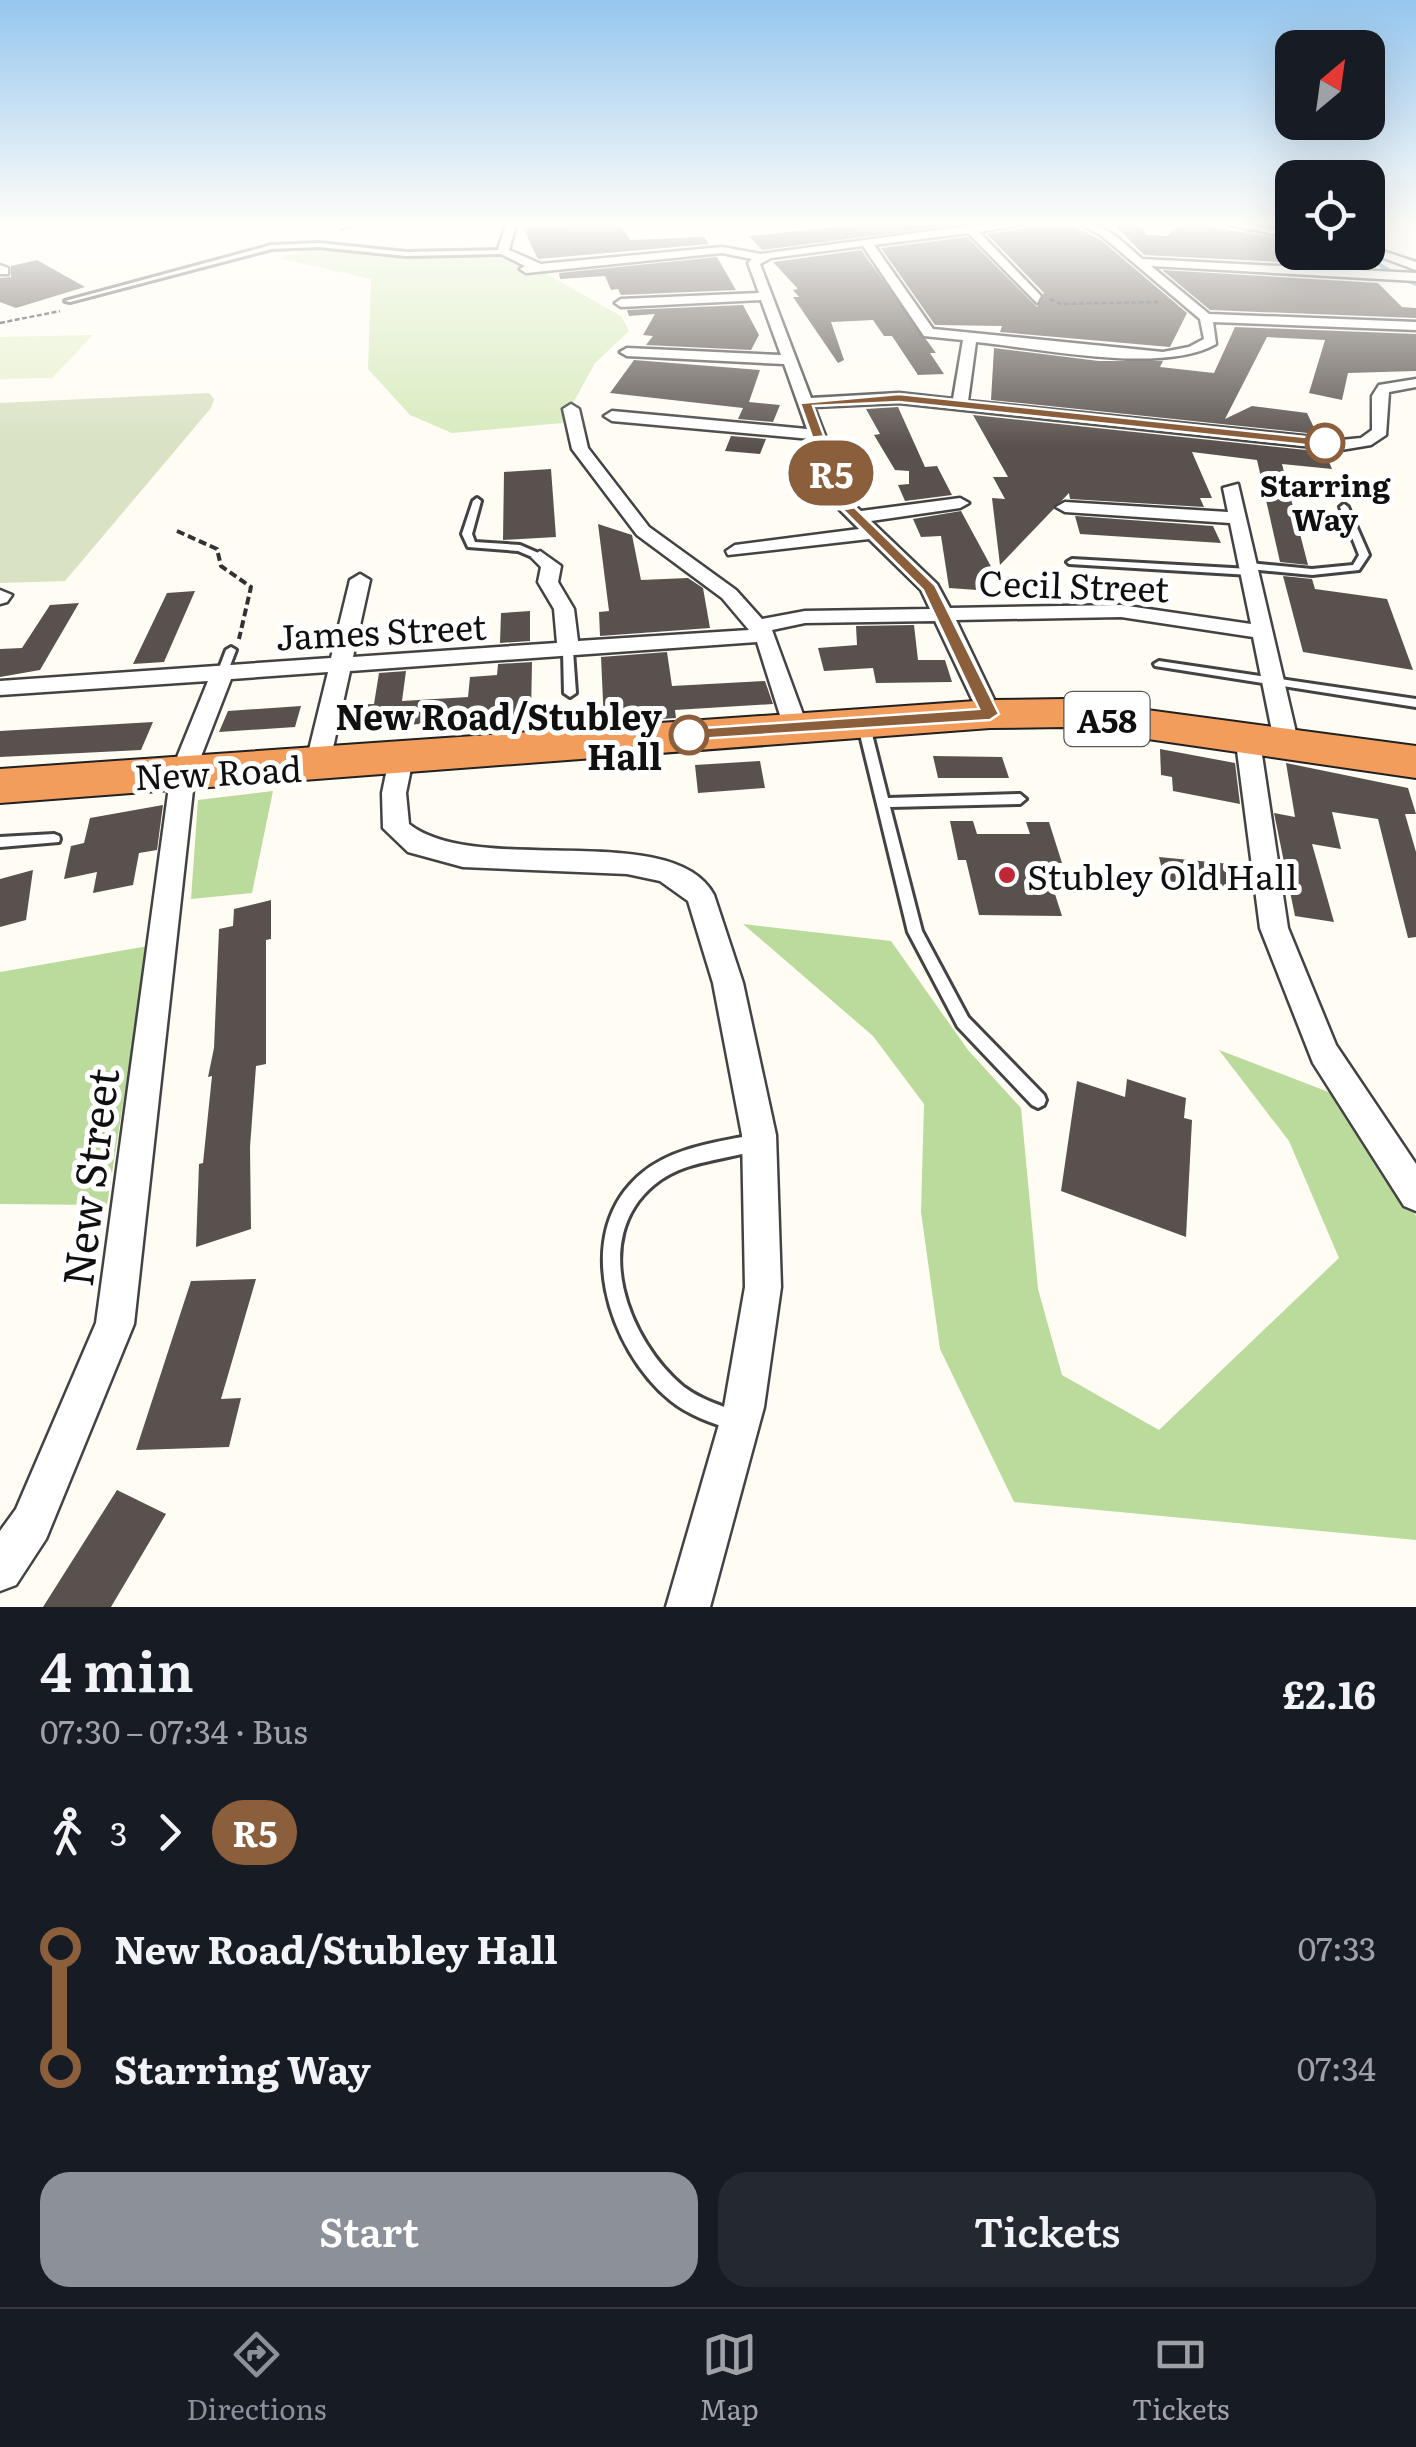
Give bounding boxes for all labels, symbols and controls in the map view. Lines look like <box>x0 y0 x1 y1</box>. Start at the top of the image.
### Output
north arrow <box>1275 30 1385 140</box>
map controls <box>1275 30 1385 270</box>
button: locate <box>1275 160 1385 270</box>
marker: Starring Way <box>1306 424 1344 462</box>
line badge: R5 <box>786 440 876 506</box>
text: R5 <box>808 447 854 499</box>
place label: Starring Way <box>1260 462 1391 540</box>
street label: Cecil Street <box>978 555 1170 613</box>
street label: James Street <box>274 599 488 661</box>
place label: New Road/Stubley Hall <box>335 689 663 781</box>
road number: A58 <box>1064 692 1150 746</box>
marker: New Road/Stubley Hall <box>670 716 708 754</box>
street label: New Road <box>133 741 303 801</box>
place label: Stubley Old Hall <box>1027 849 1297 901</box>
marker: Stubley Old Hall <box>996 864 1018 886</box>
street label: New Street <box>44 1064 132 1289</box>
text: 4 min <box>40 1627 194 1709</box>
text: £2.16 <box>1282 1664 1376 1721</box>
text: 07:30 – 07:34 · Bus <box>40 1706 308 1754</box>
icon: walk <box>40 1805 95 1860</box>
icon: forward <box>142 1805 197 1860</box>
text: R5 <box>232 1806 277 1858</box>
text: 3 <box>110 1808 127 1856</box>
text: New Road/Stubley Hall <box>114 1919 558 1976</box>
text: 07:33 <box>1298 1923 1376 1971</box>
text: Starring Way <box>114 2039 371 2096</box>
text: 07:34 <box>1297 2043 1376 2091</box>
button: Start <box>40 2172 698 2287</box>
button: Tickets <box>718 2172 1376 2287</box>
tab: Directions <box>186 2327 326 2429</box>
tab: Map <box>699 2327 759 2429</box>
tab: Tickets <box>1132 2327 1230 2429</box>

